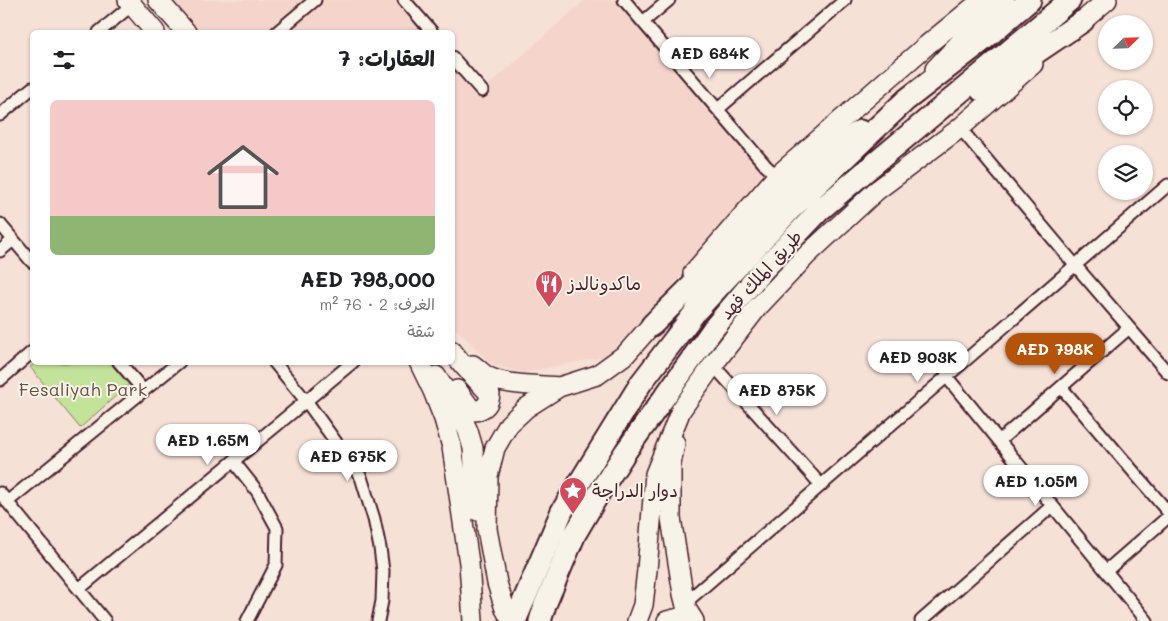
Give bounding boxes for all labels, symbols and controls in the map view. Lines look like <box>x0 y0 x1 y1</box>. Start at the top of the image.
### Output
north arrow <box>1098 15 1152 70</box>
map controls <box>1098 15 1153 200</box>
pin: AED 684K <box>658 36 762 79</box>
text: AED 684K <box>671 42 749 63</box>
text: العقارات: 7 <box>339 44 435 71</box>
icon: filters <box>50 46 78 74</box>
button: locate <box>1098 80 1153 135</box>
icon: home <box>198 132 288 222</box>
button: layers <box>1098 145 1153 200</box>
street label: طريق الملك فهد <box>714 225 807 324</box>
text: AED 798,000 <box>300 265 435 292</box>
restaurant icon: ماكدونالدز <box>534 269 564 308</box>
place label: ماكدونالدز <box>566 271 641 295</box>
text: الغرف: 2 · 76 m² <box>319 293 435 314</box>
text: شقة <box>407 320 435 341</box>
pin: AED 798K <box>1003 332 1107 375</box>
text: AED 798K <box>1016 338 1094 359</box>
pin: AED 903K <box>866 340 970 383</box>
text: AED 903K <box>879 346 957 367</box>
pin: AED 875K <box>725 374 829 416</box>
park label: Fesaliyah Park <box>19 377 147 401</box>
text: AED 875K <box>738 379 816 400</box>
pin: AED 1.65M <box>151 424 265 466</box>
text: AED 1.65M <box>167 429 249 450</box>
pin: AED 675K <box>296 440 400 482</box>
text: AED 675K <box>309 445 387 466</box>
pin: AED 1.05M <box>979 464 1093 507</box>
text: AED 1.05M <box>994 470 1078 491</box>
place icon: دوار الدراجة <box>558 476 588 515</box>
place label: دوار الدراجة <box>592 478 678 502</box>

